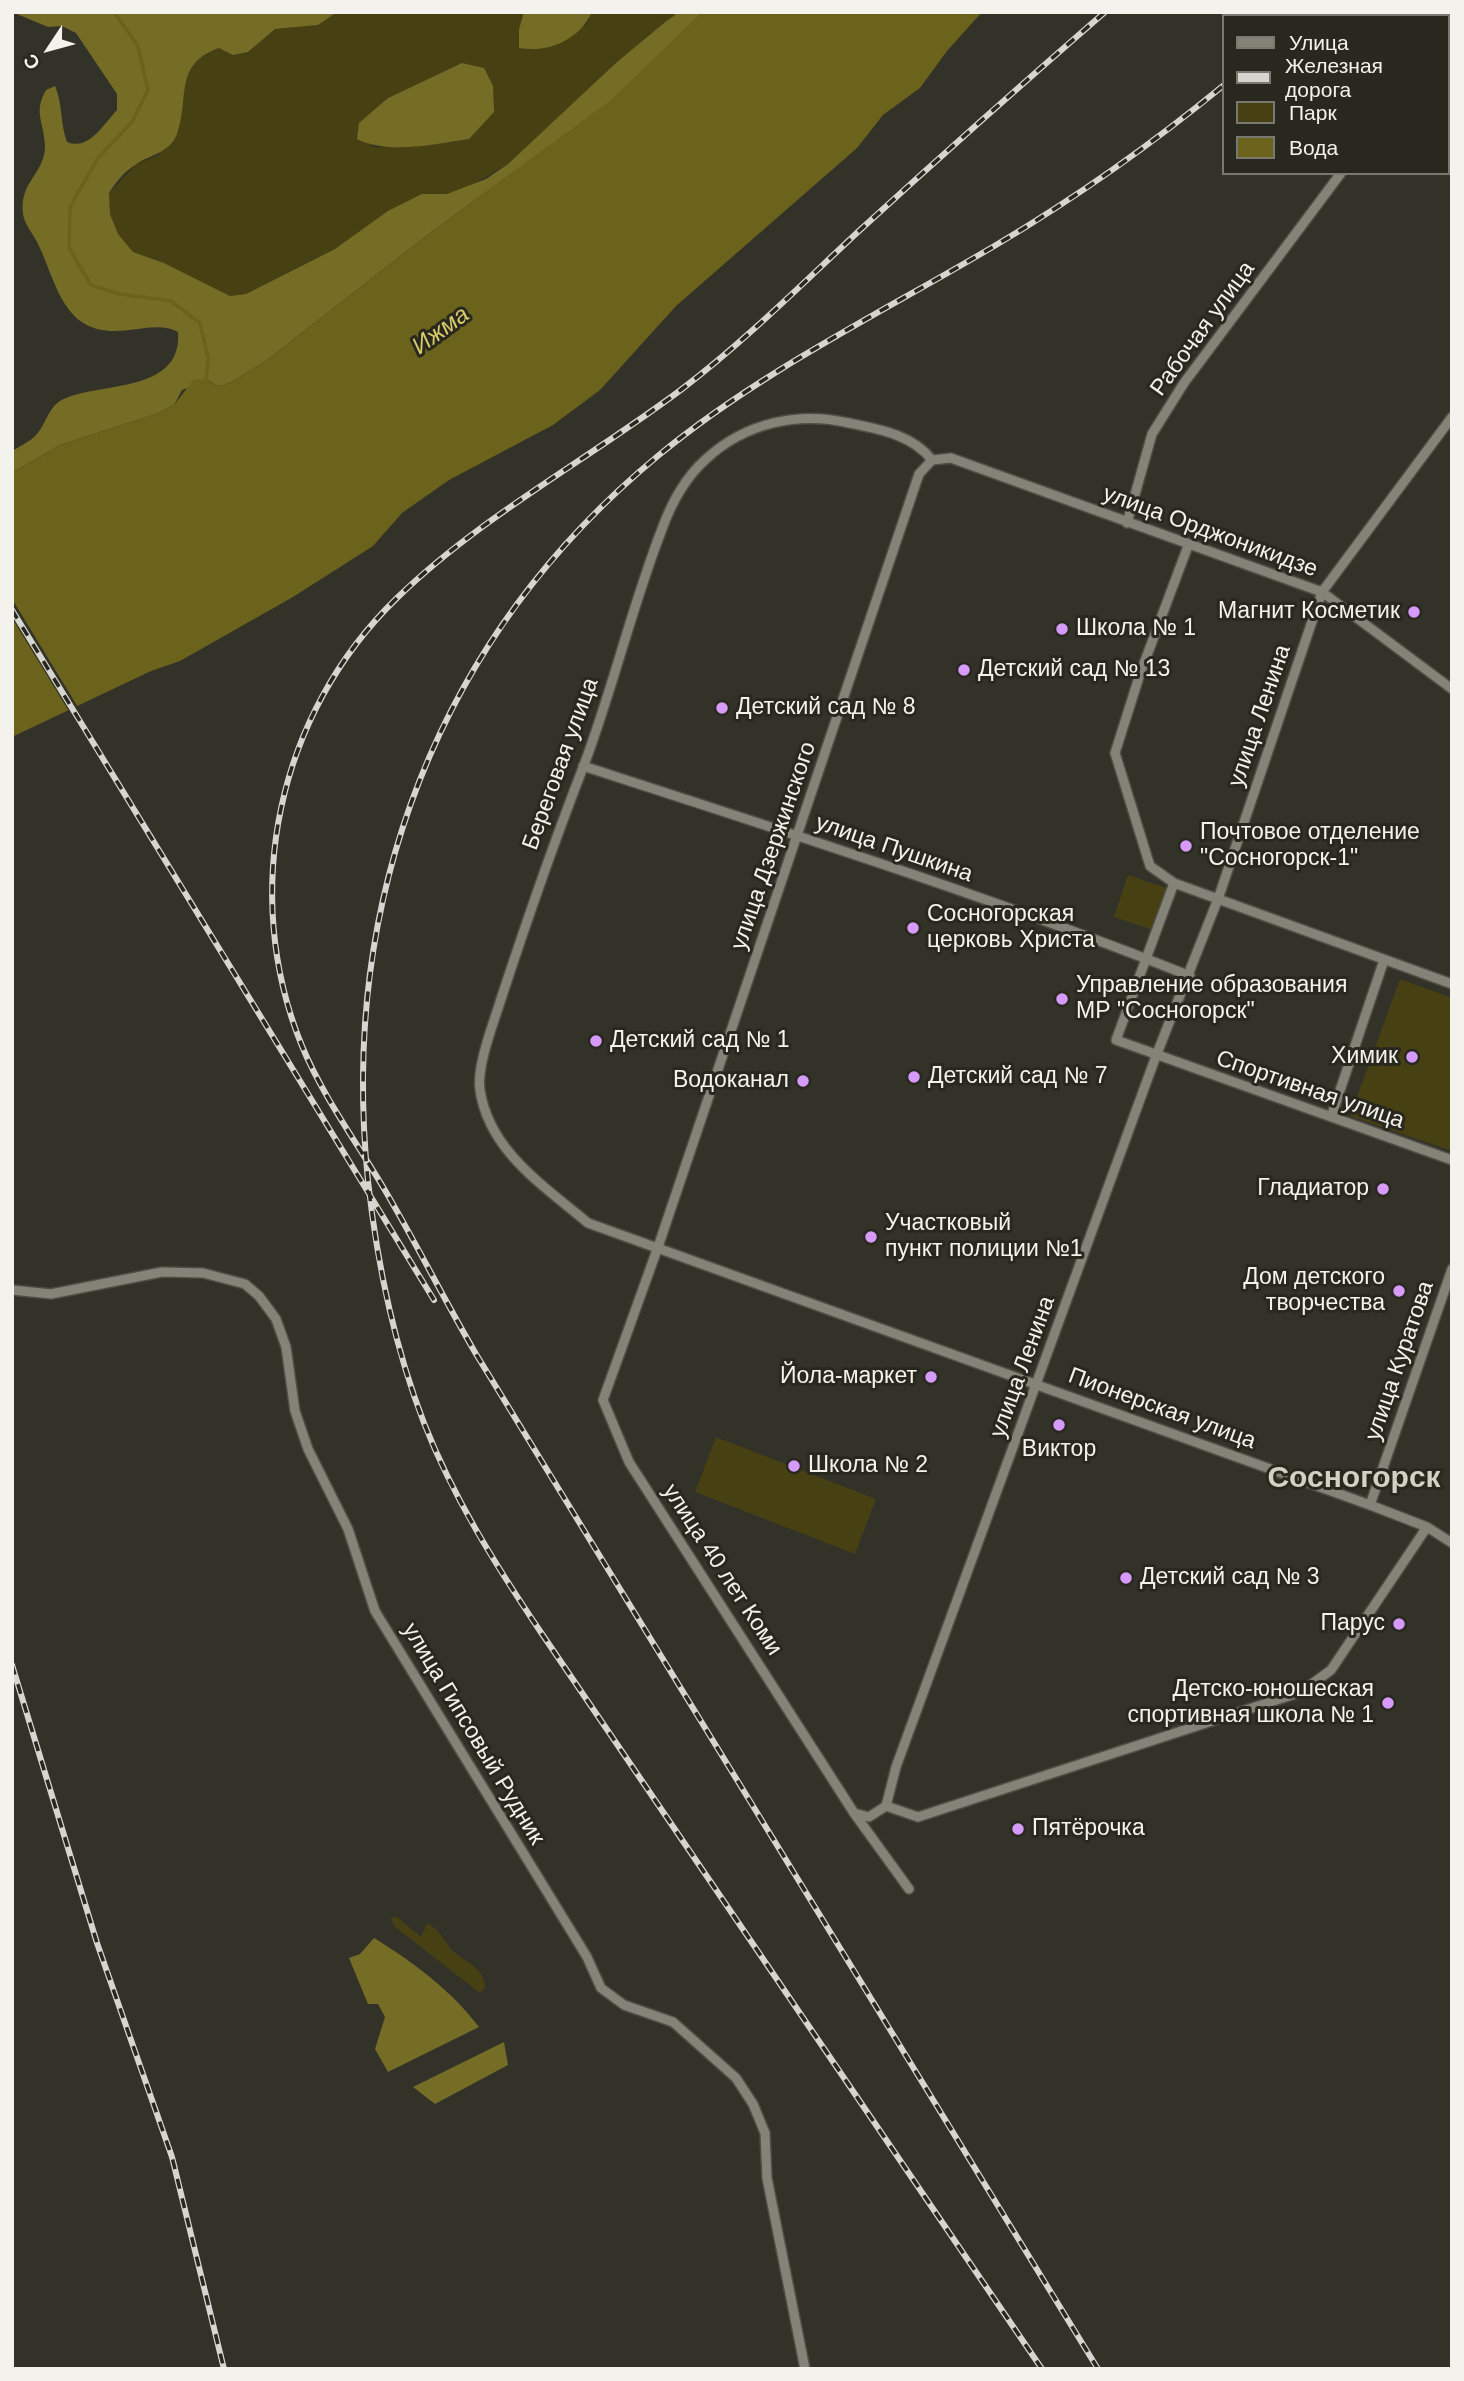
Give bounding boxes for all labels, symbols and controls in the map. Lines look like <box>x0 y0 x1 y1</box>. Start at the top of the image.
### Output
north arrow <box>14 14 84 84</box>
legend <box>1222 14 1450 175</box>
text: Улица <box>1289 31 1349 54</box>
text: С <box>19 50 44 73</box>
text: Железная дорога <box>1285 54 1383 101</box>
text: Парк <box>1289 101 1337 124</box>
text: Вода <box>1289 136 1338 159</box>
street label: Рабочая улица <box>1145 256 1261 402</box>
water label: Ижма <box>407 301 475 361</box>
street label: улица Орджоникидзе <box>1099 480 1321 584</box>
place label: Магнит Косметик <box>1218 598 1400 626</box>
marker: Магнит Косметик <box>1406 604 1422 620</box>
place label: Школа № 1 <box>1076 615 1196 643</box>
marker: Школа № 1 <box>1054 621 1070 637</box>
street label: улица Ленина <box>1223 641 1297 791</box>
place label: Детский сад № 13 <box>978 656 1170 684</box>
marker: Детский сад № 13 <box>956 662 972 678</box>
street label: Береговая улица <box>517 674 605 854</box>
place label: Детский сад № 8 <box>736 694 915 722</box>
marker: Детский сад № 8 <box>714 700 730 716</box>
street label: улица Дзержинского <box>725 738 823 954</box>
street label: улица Пушкина <box>812 809 976 889</box>
place label: Почтовое отделение "Сосногорск-1" <box>1200 819 1420 873</box>
marker: Почтовое отделение "Сосногорск-1" <box>1178 838 1194 854</box>
place label: Сосногорская церковь Христа <box>927 901 1095 955</box>
marker: Сосногорская церковь Христа <box>905 920 921 936</box>
place label: Управление образования МР "Сосногорск" <box>1076 972 1347 1026</box>
marker: Управление образования МР "Сосногорск" <box>1054 991 1070 1007</box>
place label: Детский сад № 1 <box>610 1027 789 1055</box>
marker: Детский сад № 1 <box>588 1033 604 1049</box>
place label: Химик <box>1331 1043 1398 1071</box>
street label: Спортивная улица <box>1212 1045 1408 1135</box>
marker: Химик <box>1404 1049 1420 1065</box>
place label: Детский сад № 7 <box>928 1063 1107 1091</box>
place label: Водоканал <box>673 1067 789 1095</box>
marker: Детский сад № 7 <box>906 1069 922 1085</box>
marker: Водоканал <box>795 1073 811 1089</box>
place label: Гладиатор <box>1257 1175 1369 1203</box>
marker: Гладиатор <box>1375 1181 1391 1197</box>
place label: Участковый пункт полиции №1 <box>885 1210 1083 1264</box>
marker: Участковый пункт полиции №1 <box>863 1229 879 1245</box>
place label: Дом детского творчества <box>1243 1264 1385 1318</box>
street label: улица Куратова <box>1360 1277 1440 1445</box>
marker: Дом детского творчества <box>1391 1283 1407 1299</box>
street label: улица Ленина <box>985 1292 1061 1442</box>
street label: Пионерская улица <box>1065 1362 1259 1456</box>
place label: Йола-маркет <box>780 1363 917 1391</box>
marker: Йола-маркет <box>923 1369 939 1385</box>
marker: Виктор <box>1051 1417 1067 1433</box>
place label: Виктор <box>1022 1436 1096 1464</box>
place label: Школа № 2 <box>808 1452 928 1480</box>
marker: Школа № 2 <box>786 1458 802 1474</box>
district label: Сосногорск <box>1267 1461 1441 1497</box>
street label: улица 40 лет Коми <box>656 1479 788 1661</box>
place label: Детский сад № 3 <box>1140 1564 1319 1592</box>
marker: Детский сад № 3 <box>1118 1570 1134 1586</box>
place label: Парус <box>1320 1610 1385 1638</box>
marker: Парус <box>1391 1616 1407 1632</box>
street label: улица Гипсовый Рудник <box>396 1618 550 1850</box>
place label: Детско-юношеская спортивная школа № 1 <box>1128 1676 1374 1730</box>
marker: Детско-юношеская спортивная школа № 1 <box>1380 1695 1396 1711</box>
place label: Пятёрочка <box>1032 1815 1145 1843</box>
marker: Пятёрочка <box>1010 1821 1026 1837</box>

